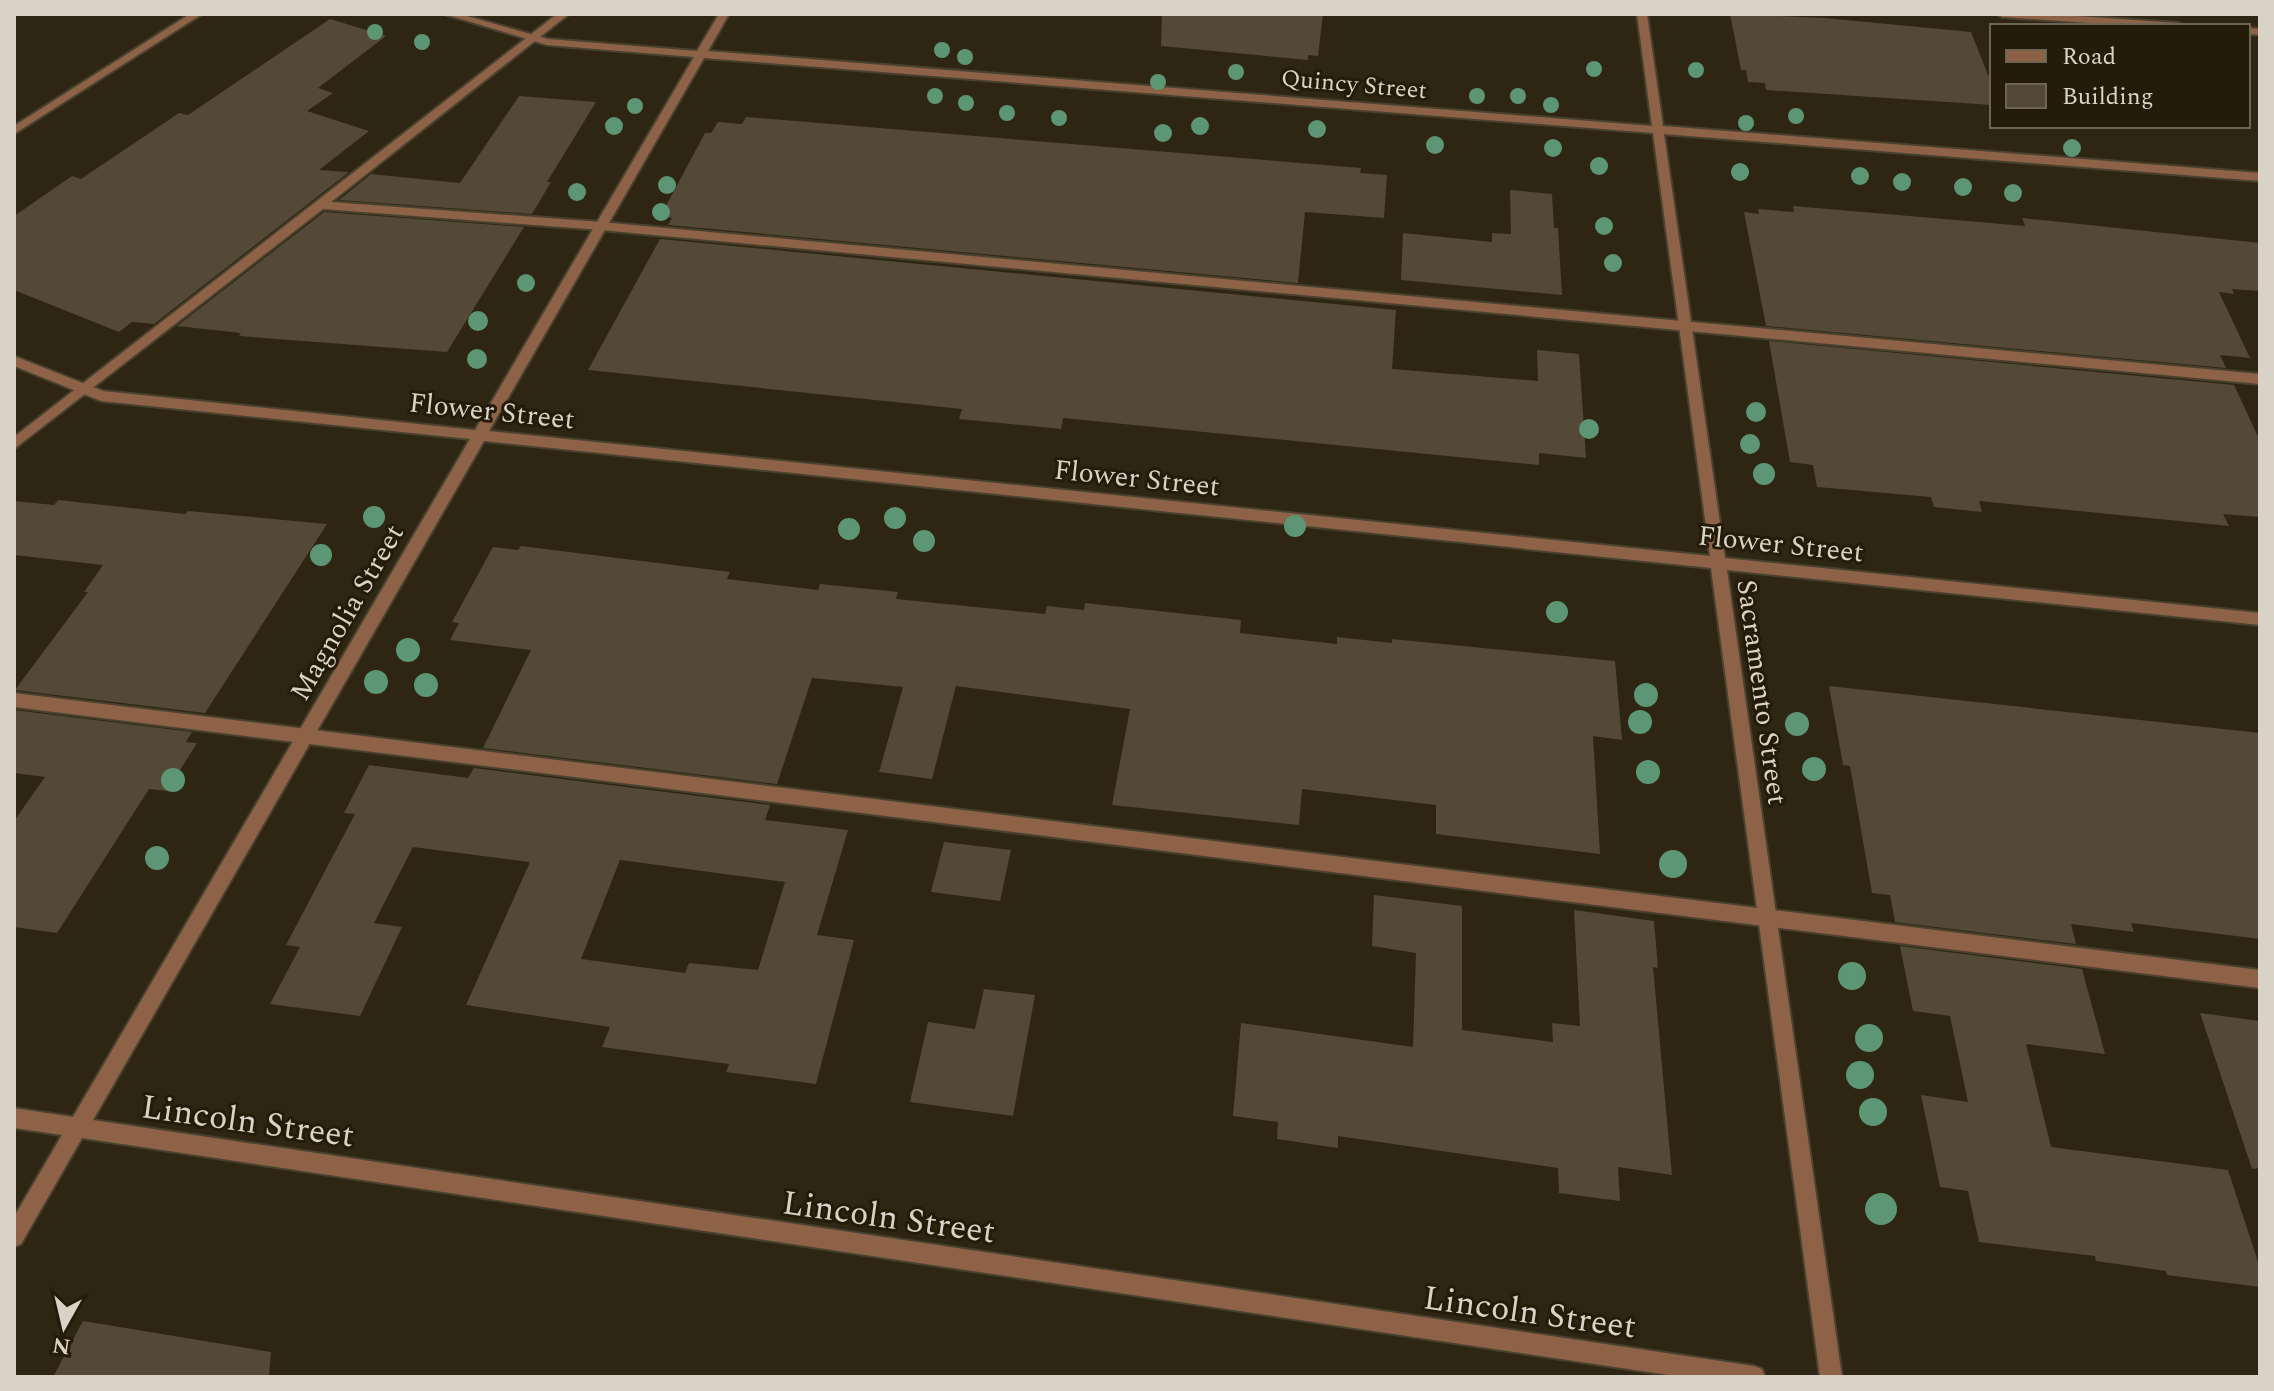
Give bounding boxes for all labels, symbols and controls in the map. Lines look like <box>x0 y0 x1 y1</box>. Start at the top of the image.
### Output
legend <box>1990 24 2250 128</box>
text: Road <box>2062 39 2116 75</box>
street label: Quincy Street <box>1279 61 1428 109</box>
text: Building <box>2062 79 2154 115</box>
street label: Flower Street <box>407 381 577 442</box>
street label: Flower Street <box>1052 448 1222 509</box>
street label: Flower Street <box>1696 514 1866 575</box>
street label: Magnolia Street <box>279 516 415 709</box>
street label: Sacramento Street <box>1724 577 1799 808</box>
street label: Lincoln Street <box>138 1081 357 1163</box>
street label: Lincoln Street <box>779 1177 998 1259</box>
street label: Lincoln Street <box>1420 1272 1639 1354</box>
north arrow <box>24 1287 104 1367</box>
text: N <box>50 1328 73 1363</box>

